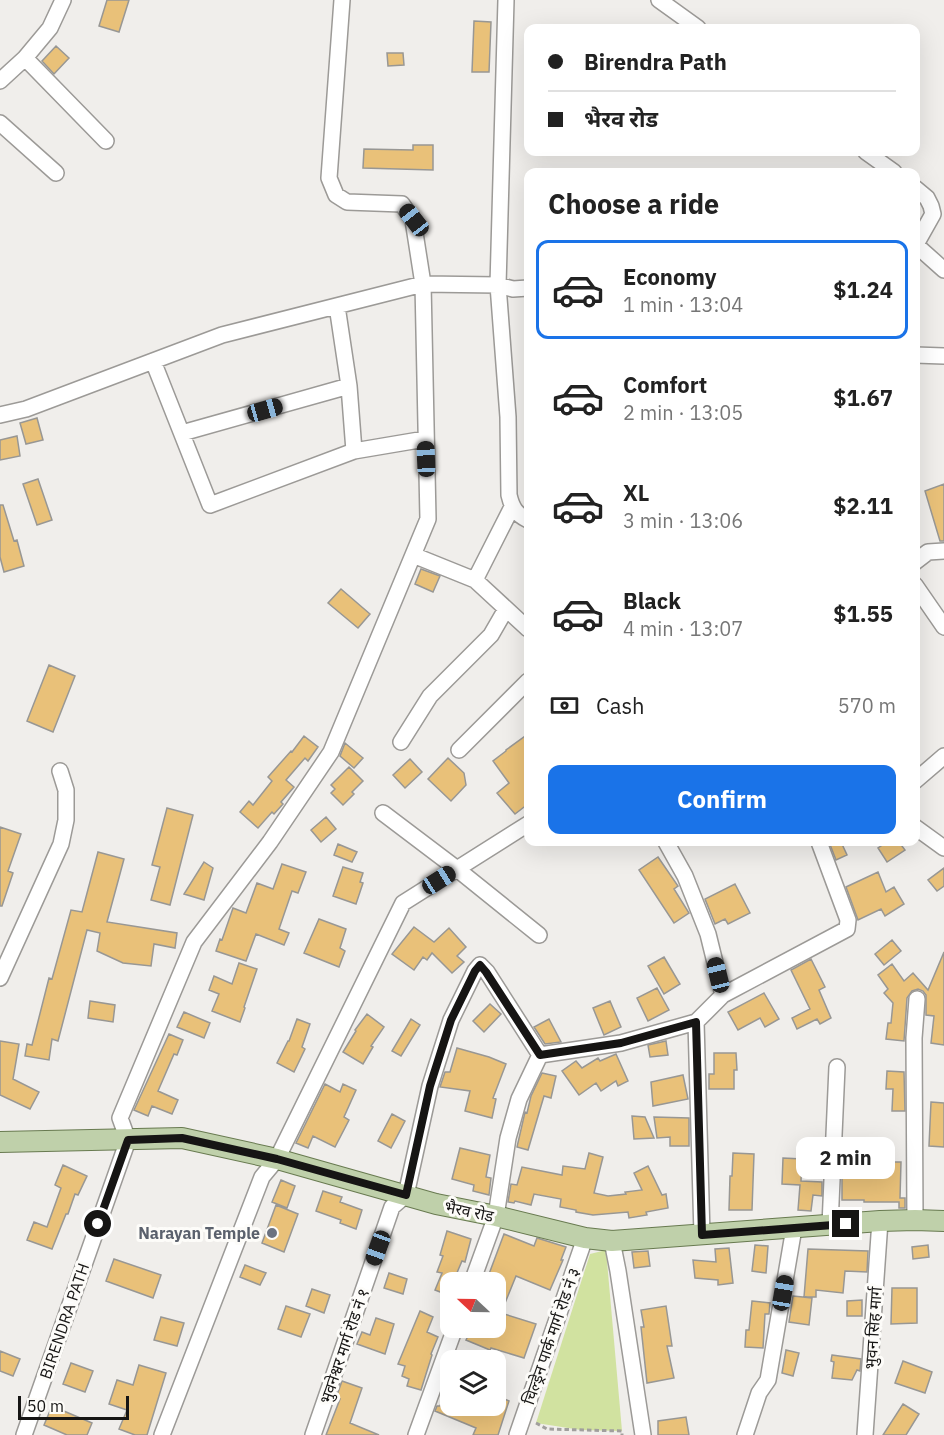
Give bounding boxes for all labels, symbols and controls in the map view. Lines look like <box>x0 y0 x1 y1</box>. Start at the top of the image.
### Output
text: Birendra Path <box>584 47 727 76</box>
text: भैरव रोड <box>584 104 658 133</box>
text: Choose a ride <box>548 186 719 221</box>
car <box>396 200 432 240</box>
text: Economy <box>623 262 717 291</box>
icon: car <box>551 263 605 317</box>
text: $1.24 <box>833 275 893 304</box>
text: 1 min · 13:04 <box>623 291 743 318</box>
text: Comfort <box>623 370 707 399</box>
icon: car <box>551 371 605 425</box>
text: $1.67 <box>833 383 893 412</box>
car <box>245 396 285 424</box>
text: 2 min · 13:05 <box>623 399 743 426</box>
car <box>416 441 436 477</box>
text: XL <box>623 478 649 507</box>
icon: car <box>551 479 605 533</box>
text: $2.11 <box>833 491 893 520</box>
text: 3 min · 13:06 <box>623 507 743 534</box>
text: Black <box>623 586 681 615</box>
icon: car <box>551 587 605 641</box>
text: $1.55 <box>833 599 893 628</box>
text: 4 min · 13:07 <box>623 615 743 642</box>
icon: cash <box>548 689 581 722</box>
text: Cash <box>596 691 645 720</box>
text: 570 m <box>838 692 896 719</box>
button: Confirm <box>548 765 896 834</box>
car <box>419 863 459 897</box>
car <box>705 955 731 995</box>
callout: 2 min <box>796 1137 896 1179</box>
text: 2 min <box>819 1144 872 1171</box>
street label: भैरव रोड <box>443 1196 496 1226</box>
route start <box>84 1210 111 1237</box>
route end <box>832 1210 859 1237</box>
place label: Narayan Temple <box>138 1223 260 1243</box>
marker: Narayan Temple <box>265 1226 279 1240</box>
car <box>363 1228 393 1268</box>
street label: BIRENDRA PATH <box>35 1260 93 1382</box>
street label: चिल्ड्रेन पार्क मार्ग रोड नं ३ <box>518 1265 584 1407</box>
north arrow <box>440 1272 506 1338</box>
map controls <box>440 1272 506 1416</box>
car <box>771 1274 795 1312</box>
street label: भुवन सिंह मार्ग <box>860 1285 887 1370</box>
street label: भुवनेश्वर मार्ग रोड नं १ <box>315 1286 374 1407</box>
button: layers <box>440 1350 506 1416</box>
scale bar <box>18 1393 129 1420</box>
text: 50 m <box>27 1396 64 1416</box>

